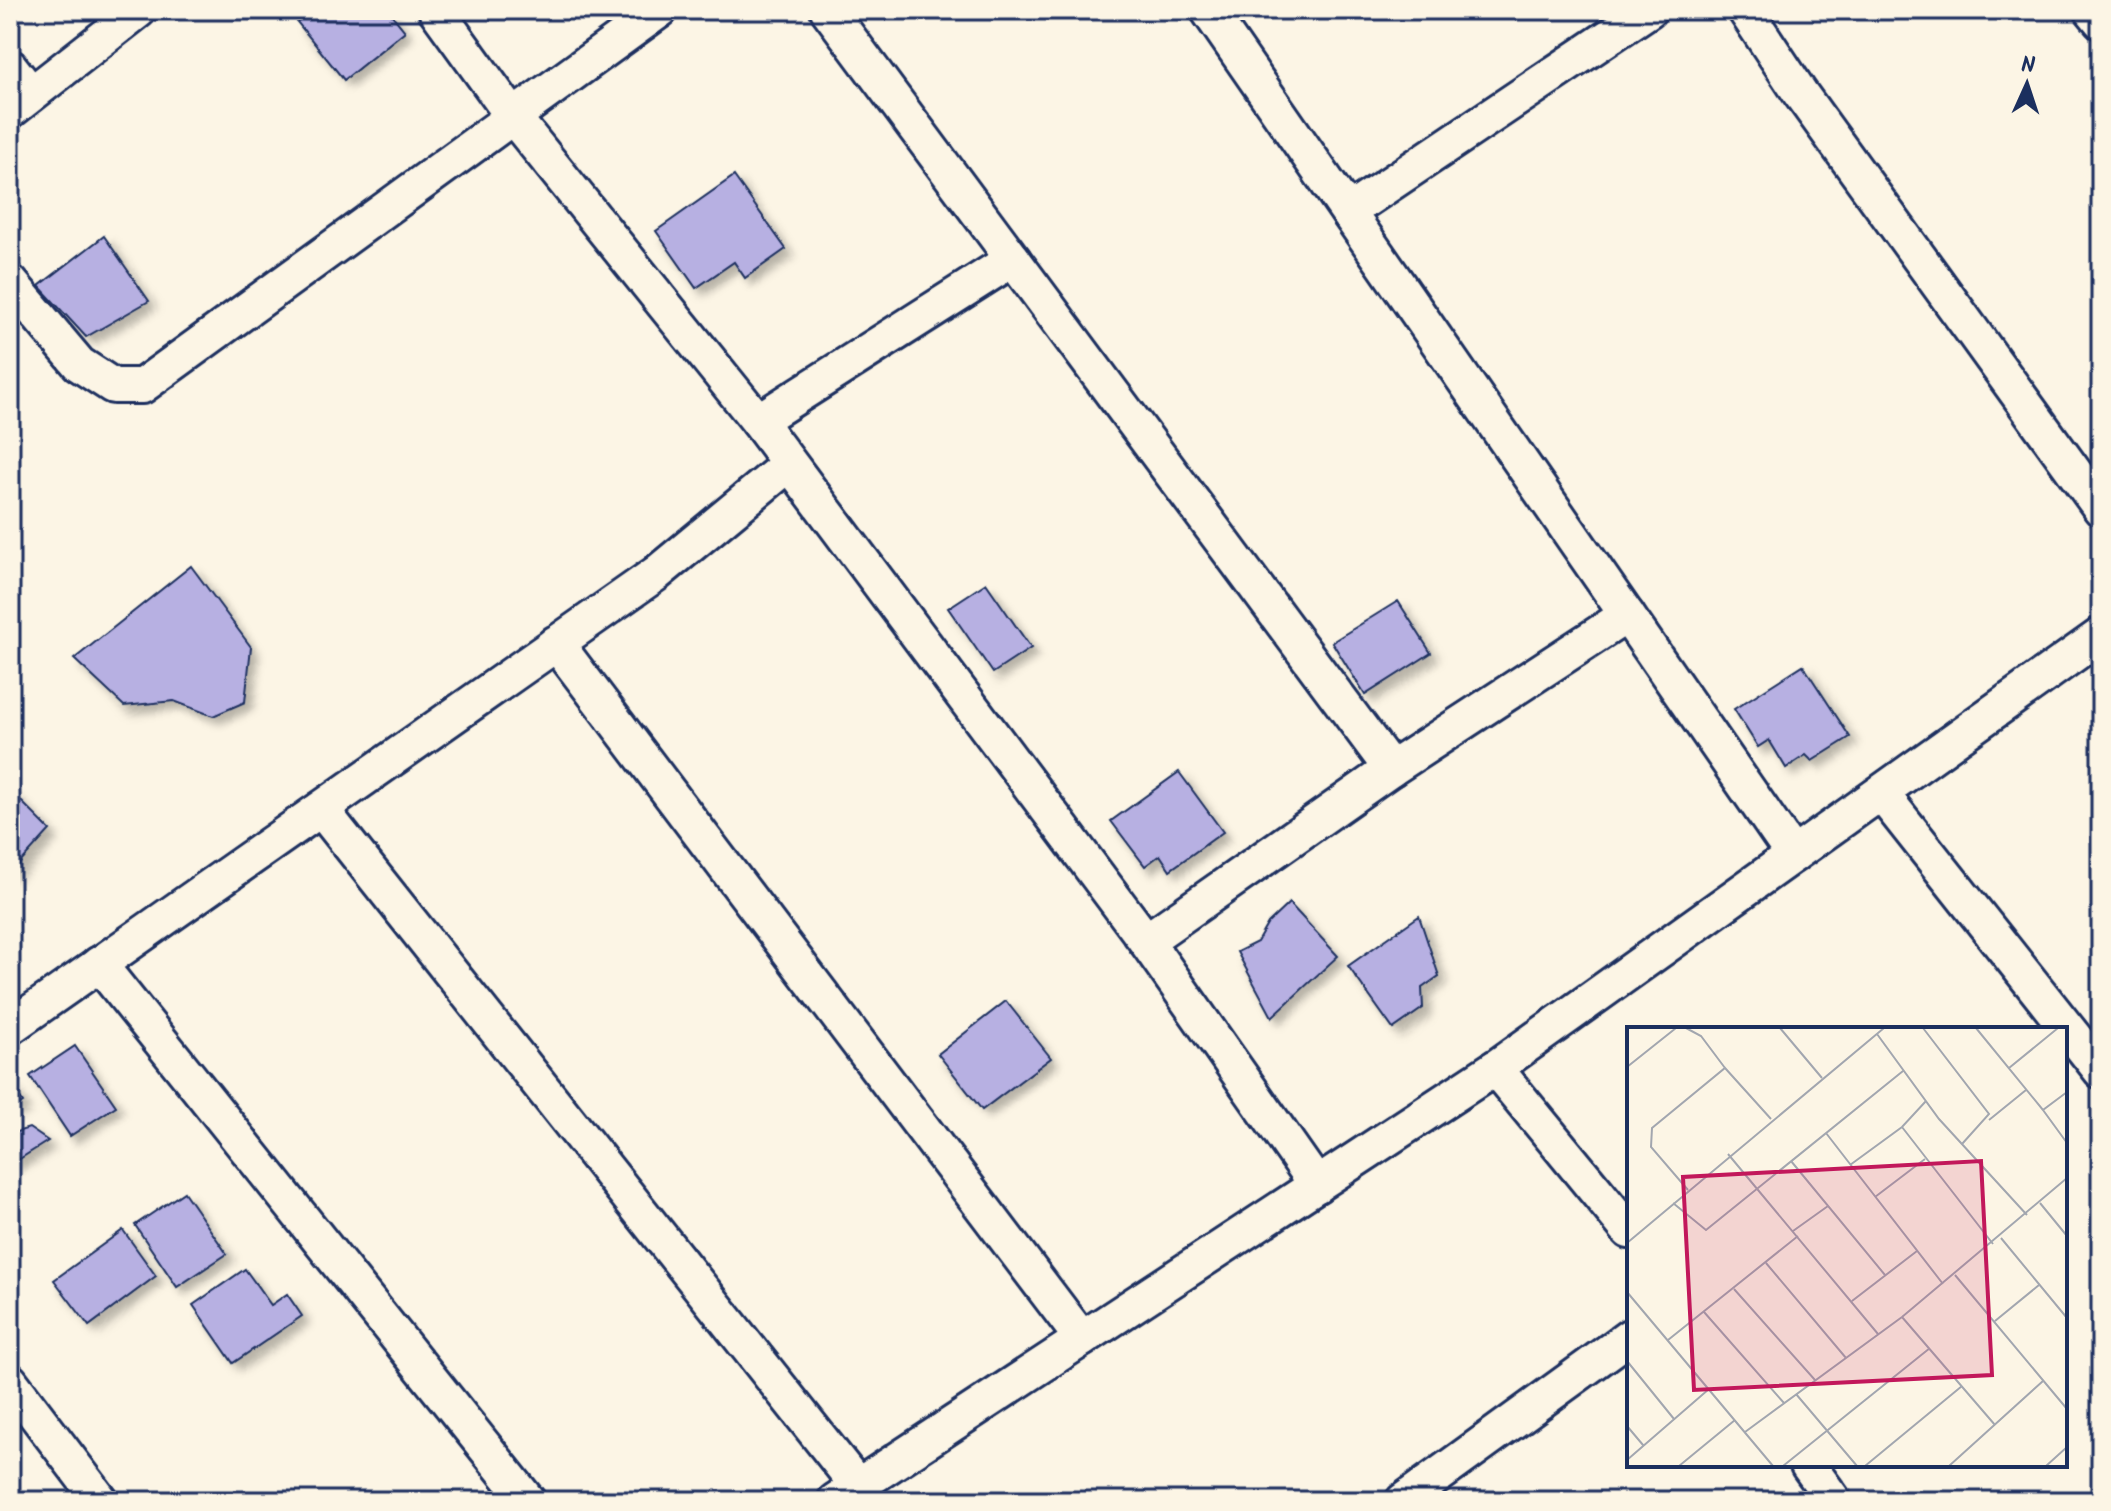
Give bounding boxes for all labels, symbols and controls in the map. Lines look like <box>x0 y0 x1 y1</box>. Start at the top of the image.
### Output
north arrow <box>1987 44 2067 124</box>
text: N <box>2020 49 2036 84</box>
inset map <box>1627 1027 2067 1467</box>

